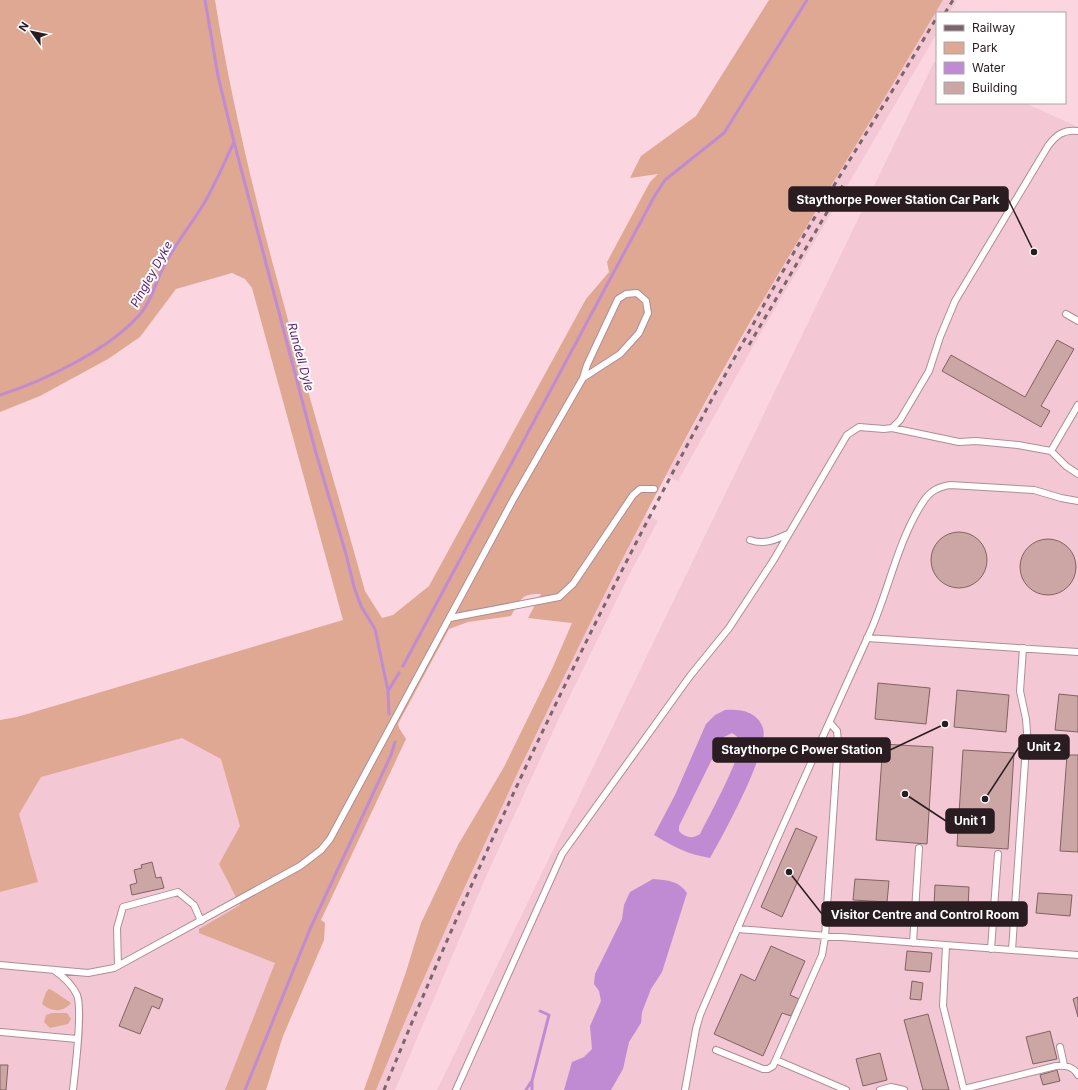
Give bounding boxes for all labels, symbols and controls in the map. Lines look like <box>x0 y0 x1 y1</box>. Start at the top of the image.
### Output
north arrow <box>12 12 52 52</box>
legend <box>936 12 1066 104</box>
text: N <box>15 19 32 34</box>
text: Railway <box>972 20 1016 35</box>
text: Park <box>972 40 998 55</box>
text: Water <box>972 60 1006 75</box>
text: Building <box>972 80 1017 95</box>
callout: Staythorpe Power Station Car Park <box>789 187 1008 211</box>
text: Staythorpe Power Station Car Park <box>797 192 999 207</box>
water label: Pingley Dyke <box>127 238 175 310</box>
water label: Rundell Dyle <box>285 321 317 393</box>
callout: Unit 2 <box>1019 735 1069 759</box>
callout: Staythorpe C Power Station <box>713 738 890 762</box>
text: Unit 2 <box>1027 739 1061 754</box>
text: Staythorpe C Power Station <box>721 742 883 757</box>
callout: Unit 1 <box>946 809 994 833</box>
text: Unit 1 <box>954 813 986 828</box>
callout: Visitor Centre and Control Room <box>822 902 1027 926</box>
text: Visitor Centre and Control Room <box>831 907 1019 922</box>

